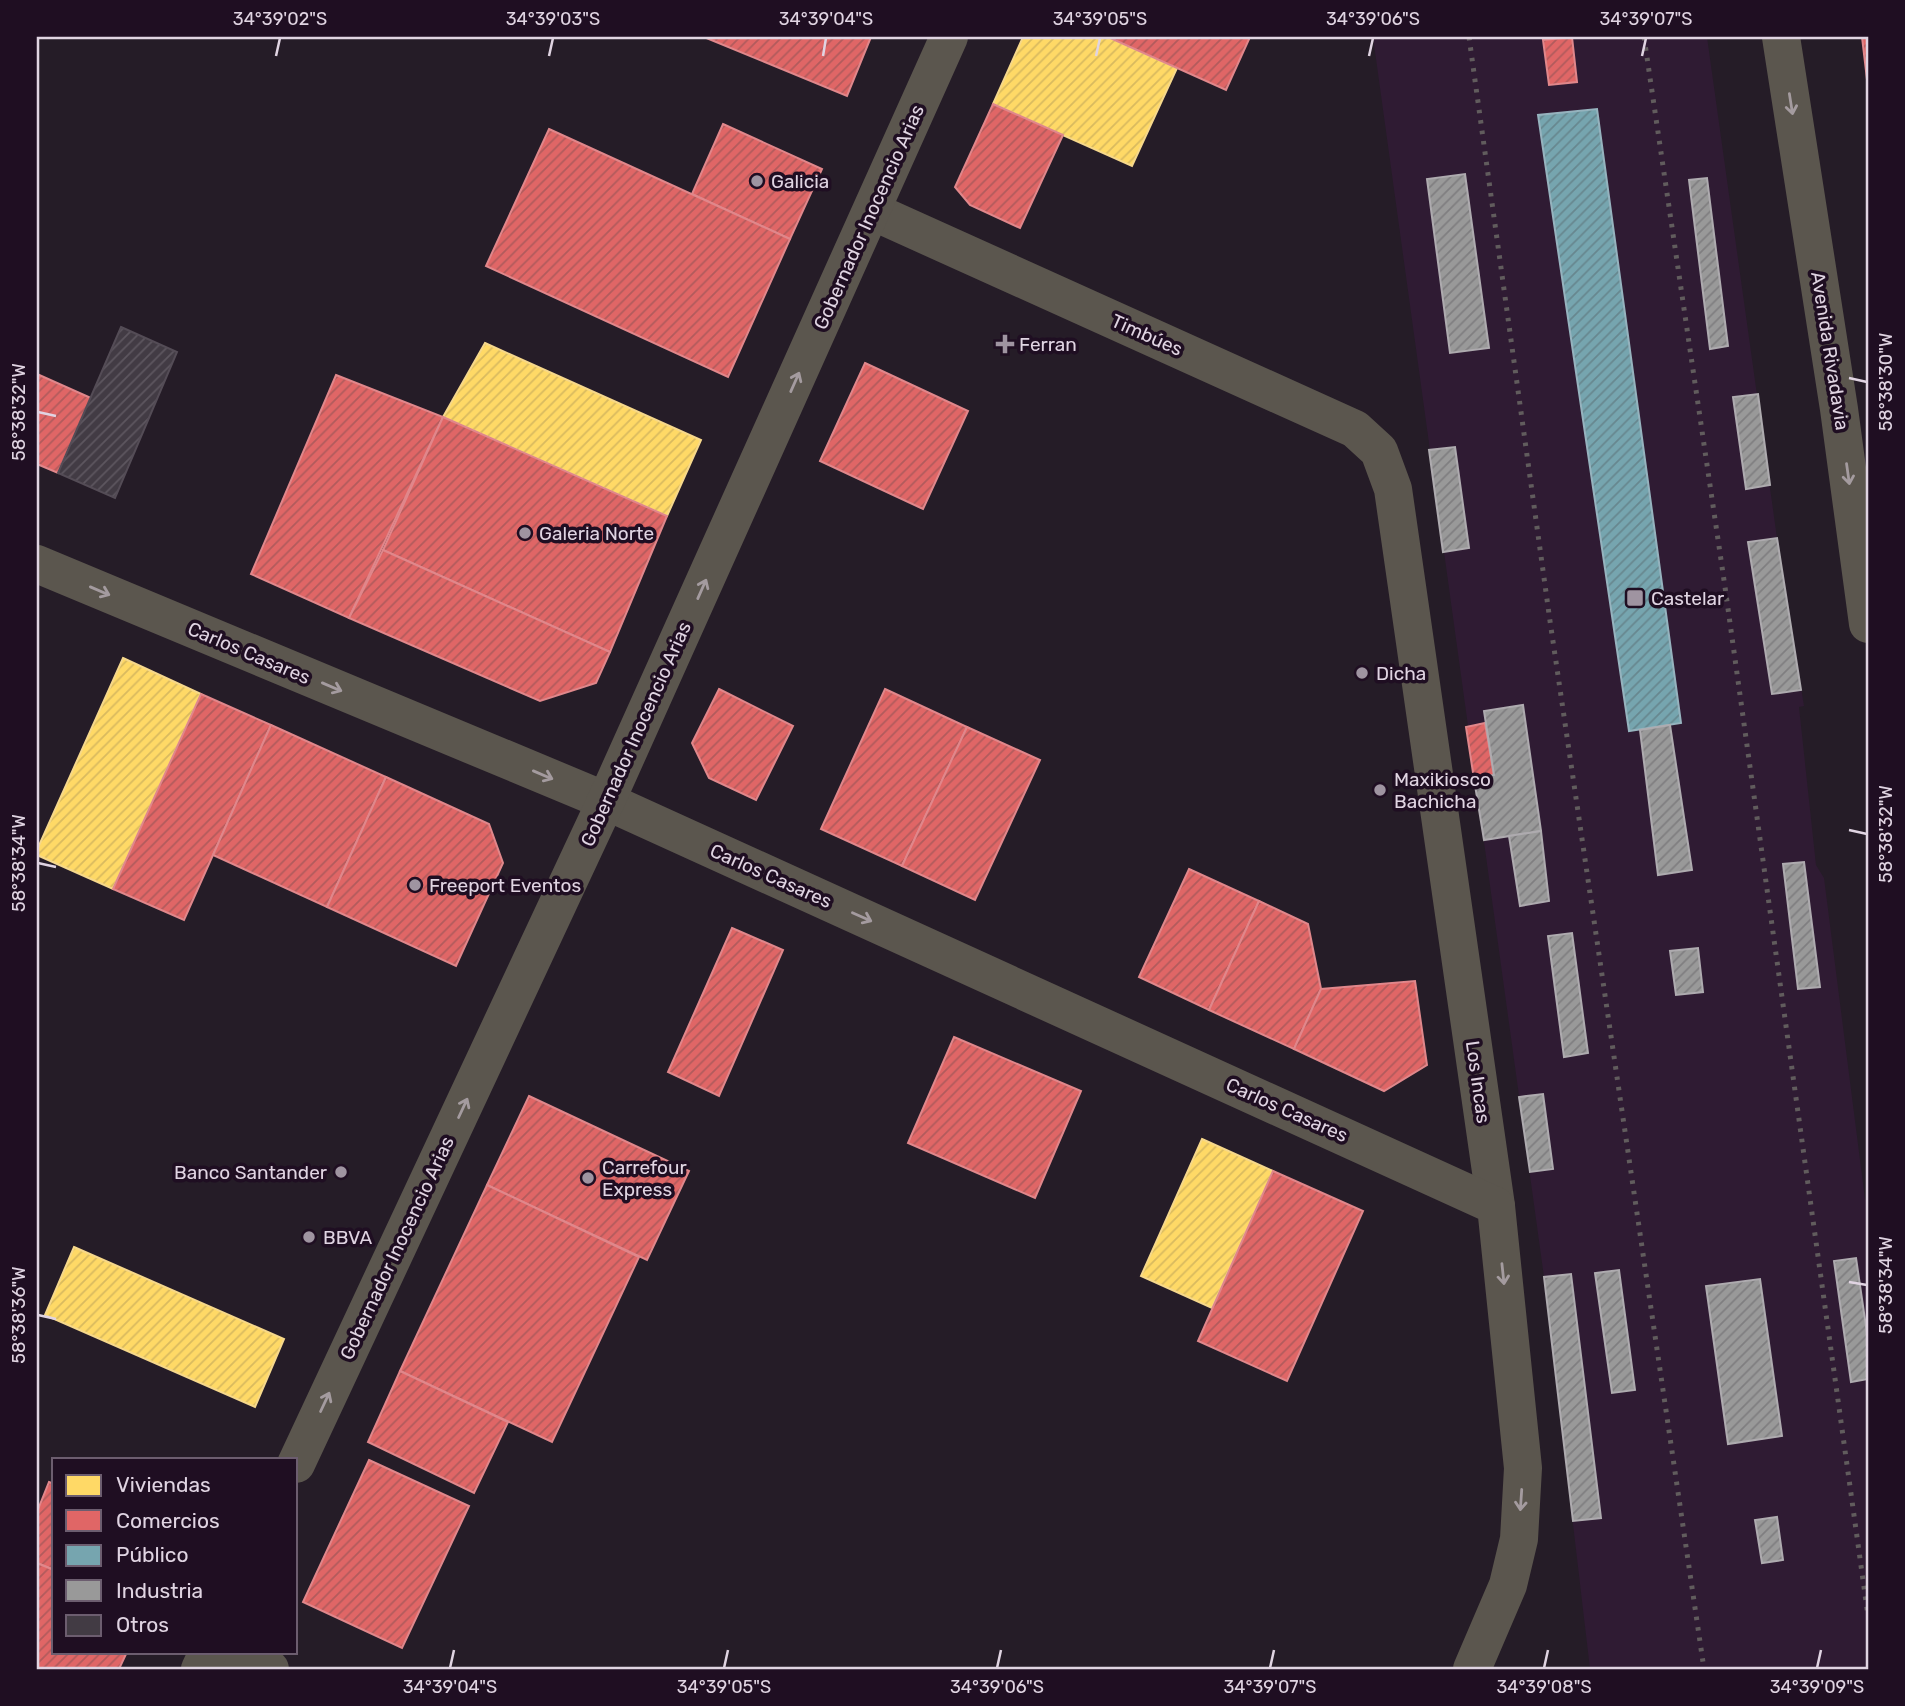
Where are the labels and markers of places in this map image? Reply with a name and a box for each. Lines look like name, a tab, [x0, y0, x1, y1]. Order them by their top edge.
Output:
place label: Galicia	[771, 170, 829, 193]
marker: Galicia	[749, 173, 765, 189]
place label: Ferran	[1019, 333, 1077, 356]
marker: Ferran	[997, 336, 1013, 352]
place label: Galeria Norte	[539, 522, 654, 545]
marker: Galeria Norte	[517, 525, 533, 541]
place label: Castelar	[1651, 587, 1725, 610]
marker: Castelar	[1625, 588, 1645, 608]
place label: Dicha	[1376, 662, 1426, 685]
marker: Dicha	[1354, 665, 1370, 681]
place label: Maxikiosco Bachicha	[1394, 768, 1491, 813]
marker: Maxikiosco Bachicha	[1372, 782, 1388, 798]
place label: Freeport Eventos	[429, 874, 581, 897]
marker: Freeport Eventos	[407, 877, 423, 893]
place label: Carrefour Express	[602, 1156, 687, 1201]
place label: Banco Santander	[174, 1161, 328, 1184]
marker: Banco Santander	[333, 1164, 349, 1180]
marker: Carrefour Express	[580, 1170, 596, 1186]
place label: BBVA	[323, 1226, 373, 1249]
marker: BBVA	[301, 1229, 317, 1245]

